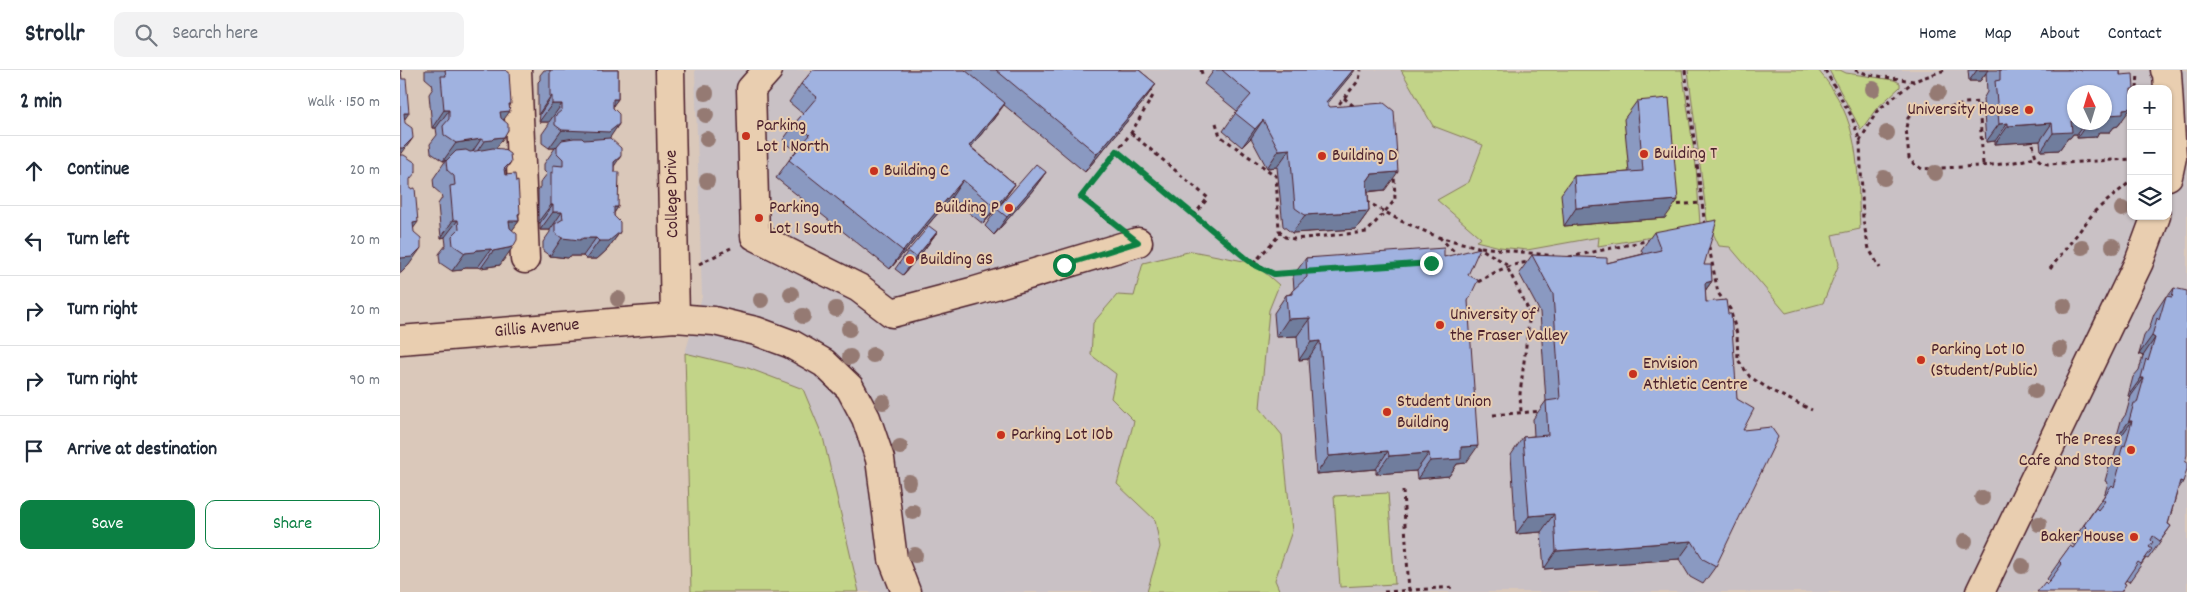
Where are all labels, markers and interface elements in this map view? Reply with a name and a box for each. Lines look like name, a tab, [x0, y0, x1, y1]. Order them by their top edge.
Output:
search box	[114, 12, 464, 57]
text: Strollr	[25, 18, 84, 52]
icon: search	[132, 21, 160, 49]
text: Search here	[172, 21, 258, 48]
text: Home	[1919, 22, 1956, 47]
text: Map	[1984, 22, 2012, 47]
text: About	[2040, 22, 2080, 47]
text: Contact	[2108, 22, 2162, 47]
north arrow	[2067, 85, 2112, 130]
map controls	[2127, 85, 2172, 220]
button: +	[2127, 85, 2172, 130]
text: 2 min	[20, 88, 62, 118]
text: Walk · 150 m	[308, 91, 380, 114]
place label: University House	[1907, 98, 2019, 123]
marker: University House	[2023, 104, 2035, 116]
place label: Parking Lot 1 North	[756, 114, 829, 160]
marker: Parking Lot 1 North	[740, 130, 752, 142]
button: −	[2127, 130, 2172, 175]
place label: Building T	[1654, 142, 1717, 167]
place label: Building D	[1332, 144, 1397, 169]
marker: Building T	[1638, 148, 1650, 160]
street label: College Drive	[660, 150, 686, 238]
marker: Building D	[1316, 150, 1328, 162]
icon: ahead	[20, 157, 48, 185]
text: Continue	[67, 157, 129, 184]
text: 20 m	[350, 159, 380, 182]
place label: Building C	[884, 159, 949, 184]
marker: Building C	[868, 165, 880, 177]
button: layers	[2127, 175, 2172, 220]
place label: Parking Lot 1 South	[769, 196, 842, 242]
place label: Building P	[935, 196, 999, 221]
marker: Building P	[1003, 202, 1015, 214]
marker: Parking Lot 1 South	[753, 212, 765, 224]
icon: left	[20, 227, 48, 255]
text: Turn left	[67, 227, 130, 254]
text: 20 m	[350, 229, 380, 252]
place label: Building GS	[920, 248, 993, 273]
route end	[1420, 252, 1443, 275]
marker: Building GS	[904, 254, 916, 266]
route start	[1053, 254, 1076, 277]
icon: right	[20, 297, 48, 325]
text: Turn right	[67, 297, 138, 324]
text: 20 m	[350, 299, 380, 322]
place label: University of the Fraser Valley	[1450, 303, 1568, 349]
street label: Gillis Avenue	[493, 313, 581, 345]
marker: University of the Fraser Valley	[1434, 319, 1446, 331]
place label: Parking Lot 10 (Student/Public)	[1931, 338, 2037, 384]
place label: Envision Athletic Centre	[1643, 352, 1748, 398]
marker: Parking Lot 10 (Student/Public)	[1915, 354, 1927, 366]
icon: right	[20, 367, 48, 395]
text: Turn right	[67, 367, 138, 394]
marker: Envision Athletic Centre	[1627, 368, 1639, 380]
text: 90 m	[349, 369, 380, 392]
place label: Student Union Building	[1397, 390, 1491, 436]
marker: Student Union Building	[1381, 406, 1393, 418]
place label: Parking Lot 10b	[1011, 423, 1113, 448]
place label: The Press Cafe and Store	[2019, 428, 2121, 474]
marker: Parking Lot 10b	[995, 429, 1007, 441]
icon: arrive	[20, 437, 48, 465]
text: Arrive at destination	[67, 437, 217, 464]
marker: The Press Cafe and Store	[2125, 444, 2137, 456]
button: Save	[20, 500, 195, 549]
button: Share	[205, 500, 380, 549]
place label: Baker House	[2040, 525, 2124, 550]
marker: Baker House	[2128, 531, 2140, 543]

